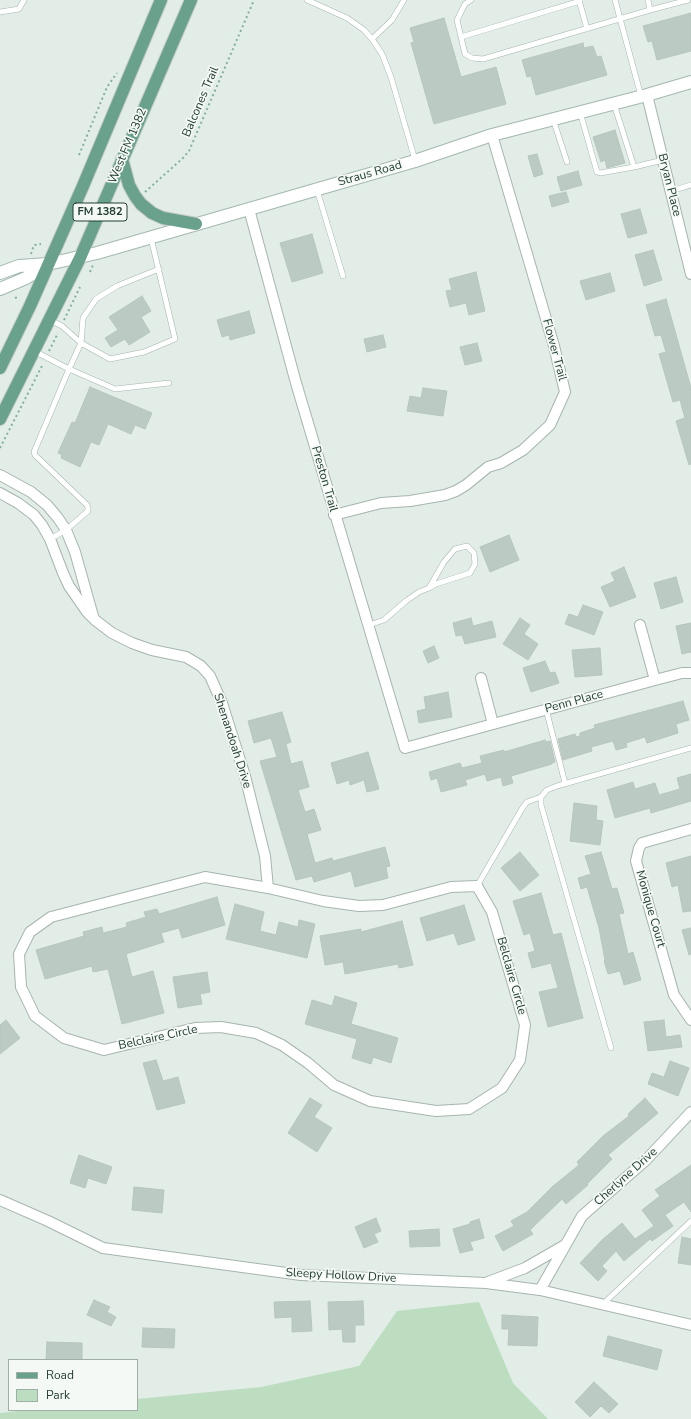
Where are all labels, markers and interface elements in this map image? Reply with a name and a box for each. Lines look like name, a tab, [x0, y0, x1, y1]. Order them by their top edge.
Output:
street label: Balcones Trail	[180, 64, 222, 140]
street label: West FM 1382	[106, 106, 150, 186]
street label: Bryan Place	[654, 152, 684, 218]
street label: Straus Road	[336, 158, 404, 190]
road number: FM 1382	[73, 203, 127, 221]
street label: Flower Trail	[539, 317, 569, 383]
street label: Preston Trail	[308, 444, 340, 514]
street label: Penn Place	[543, 687, 605, 717]
street label: Shenandoah Drive	[210, 692, 254, 790]
street label: Monique Court	[632, 869, 668, 949]
street label: Belclaire Circle	[493, 935, 529, 1017]
street label: Belclaire Circle	[117, 1023, 199, 1053]
street label: Cherlyne Drive	[591, 1145, 661, 1209]
street label: Sleepy Hollow Drive	[285, 1266, 397, 1286]
legend	[8, 1359, 138, 1411]
text: Road	[46, 1367, 74, 1383]
text: Park	[46, 1387, 70, 1403]

